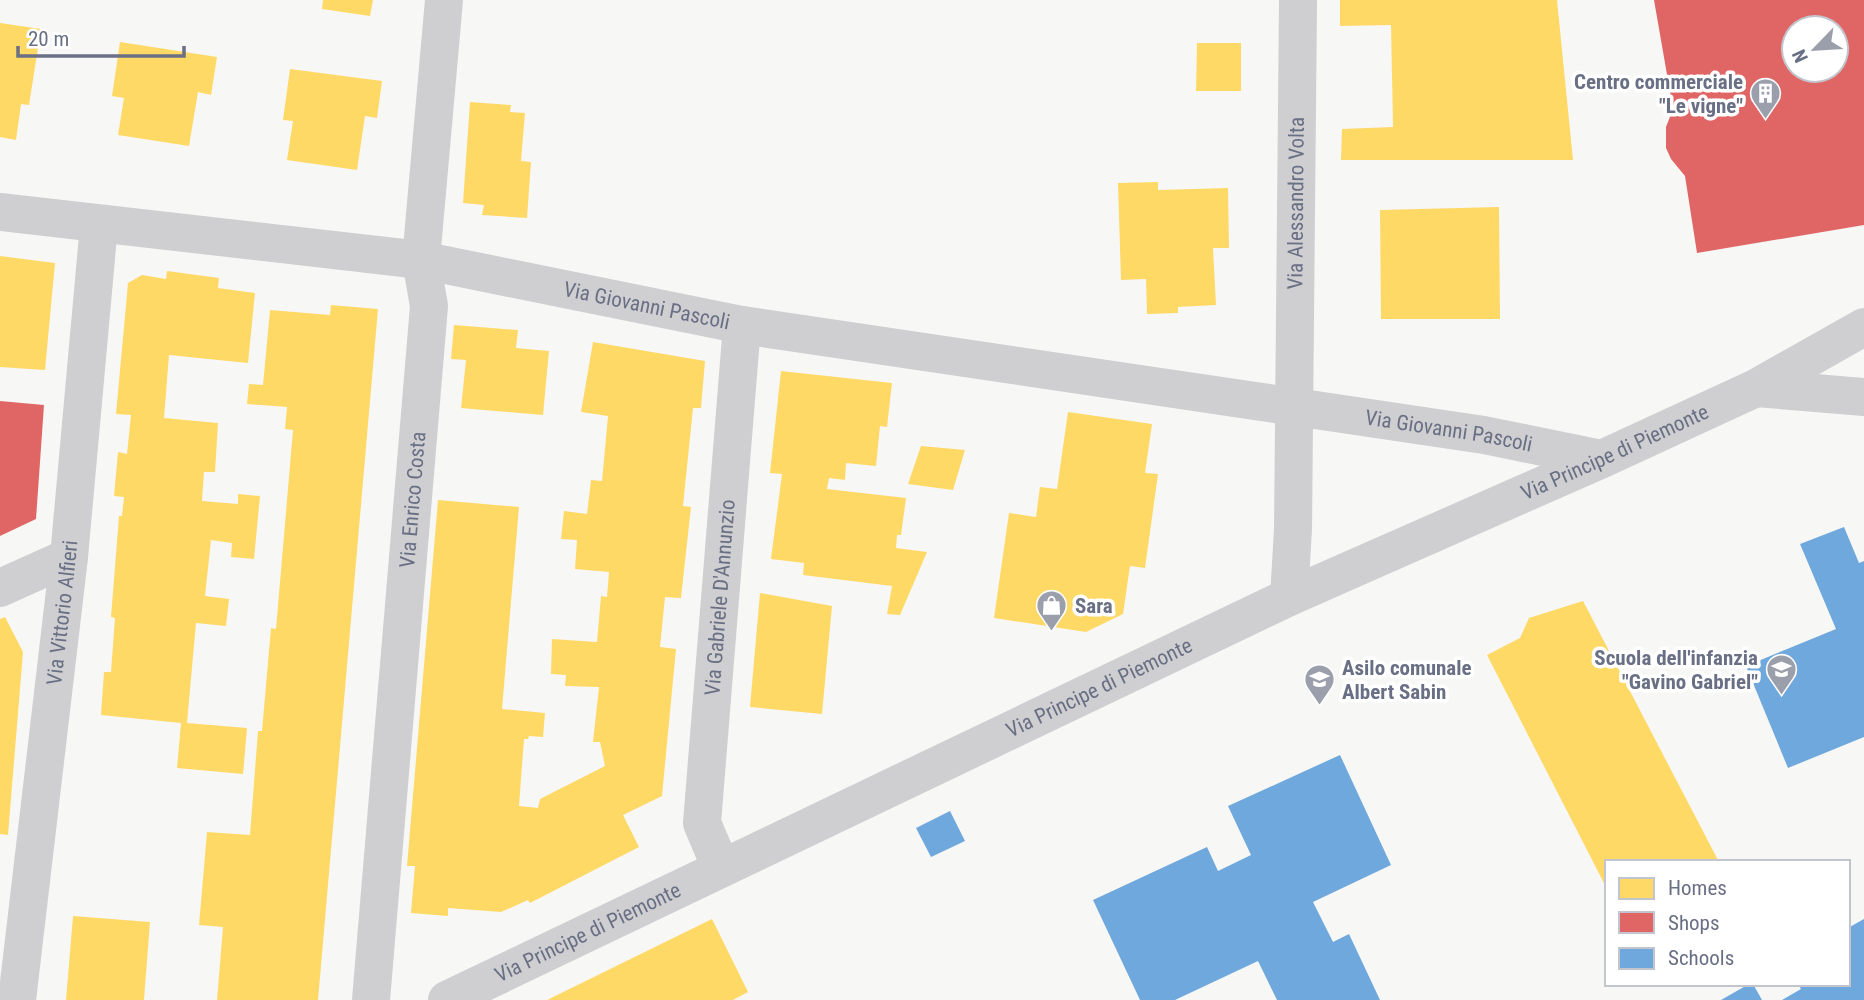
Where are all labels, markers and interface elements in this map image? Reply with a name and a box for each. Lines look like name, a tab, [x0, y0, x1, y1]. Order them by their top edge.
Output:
scale bar	[18, 14, 184, 58]
north arrow	[1780, 14, 1850, 84]
text: 20 m	[28, 27, 69, 51]
text: N	[1787, 46, 1813, 66]
place label: Centro commerciale "Le vigne"	[1574, 70, 1743, 118]
building icon: Centro commerciale "Le vigne"	[1749, 77, 1783, 121]
street label: Via Alessandro Volta	[1283, 117, 1309, 290]
street label: Via Giovanni Pascoli	[561, 277, 732, 334]
street label: Via Principe di Piemonte	[1517, 399, 1713, 505]
street label: Via Giovanni Pascoli	[1364, 406, 1535, 457]
street label: Via Enrico Costa	[395, 431, 430, 569]
street label: Via Gabriele D'Annunzio	[700, 499, 740, 697]
street label: Via Vittorio Alfieri	[42, 539, 82, 686]
shop icon: Sara	[1035, 589, 1069, 633]
place label: Sara	[1075, 594, 1113, 618]
street label: Via Principe di Piemonte	[1002, 633, 1196, 743]
place label: Scuola dell'infanzia "Gavino Gabriel"	[1594, 646, 1758, 694]
school or university icon: Scuola dell'infanzia "Gavino Gabriel"	[1764, 653, 1798, 697]
place label: Asilo comunale Albert Sabin	[1342, 656, 1472, 704]
school or university icon: Asilo comunale Albert Sabin	[1302, 663, 1336, 707]
legend	[1605, 860, 1850, 986]
text: Homes	[1668, 876, 1727, 900]
street label: Via Principe di Piemonte	[491, 878, 685, 987]
text: Shops	[1668, 911, 1720, 935]
text: Schools	[1668, 946, 1734, 970]

